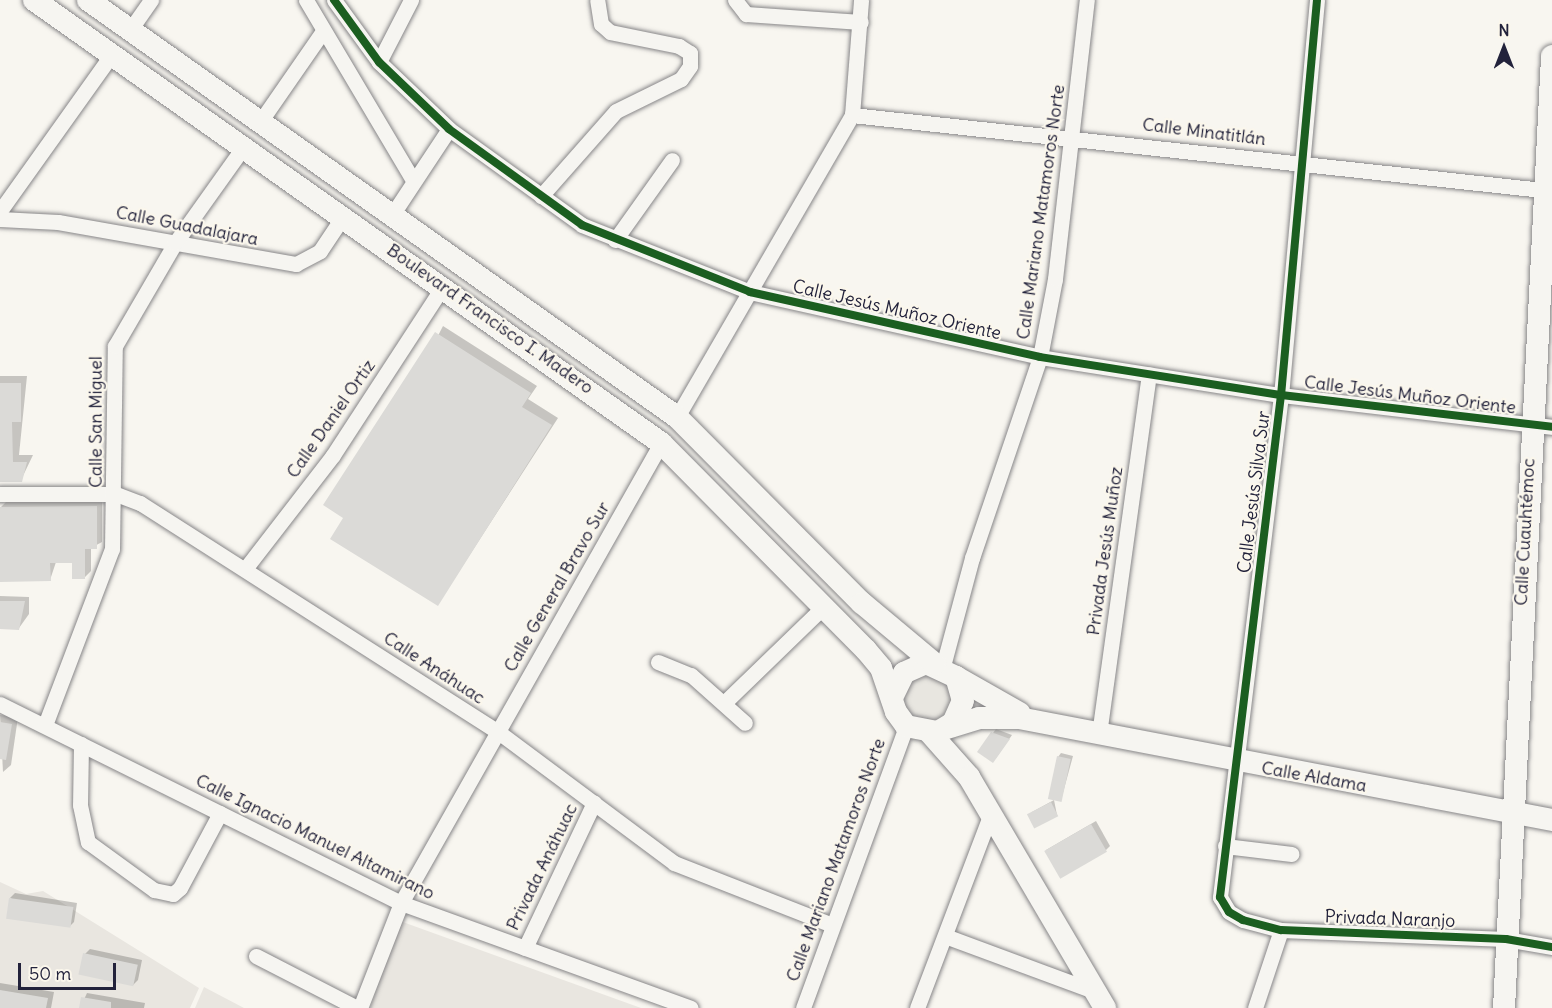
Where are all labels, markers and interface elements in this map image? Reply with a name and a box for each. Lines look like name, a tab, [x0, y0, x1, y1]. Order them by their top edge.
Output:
north arrow	[1474, 18, 1534, 78]
text: N	[1498, 20, 1510, 40]
street label: Calle Mariano Matamoros Norte	[1012, 83, 1070, 341]
street label: Calle Minatitlán	[1141, 114, 1267, 150]
street label: Calle Guadalajara	[114, 202, 260, 250]
street label: Boulevard Francisco I. Madero	[383, 239, 597, 399]
street label: Calle Jesús Muñoz Oriente	[791, 275, 1003, 345]
street label: Calle San Miguel	[85, 356, 107, 488]
street label: Calle Daniel Ortiz	[282, 356, 380, 482]
street label: Calle Jesús Muñoz Oriente	[1303, 371, 1517, 419]
street label: Calle Jesús Silva Sur	[1233, 410, 1275, 574]
street label: Calle Cuauhtémoc	[1510, 458, 1540, 606]
street label: Privada Jesús Muñoz	[1082, 465, 1128, 637]
street label: Calle General Bravo Sur	[499, 498, 615, 676]
street label: Calle Anáhuac	[379, 627, 489, 709]
street label: Calle Mariano Matamoros Norte	[782, 735, 890, 985]
street label: Calle Aldama	[1260, 757, 1368, 797]
street label: Calle Ignacio Manuel Altamirano	[192, 770, 438, 904]
street label: Privada Anáhuac	[502, 800, 582, 934]
street label: Privada Naranjo	[1324, 906, 1456, 932]
scale bar	[21, 951, 118, 989]
text: 50 m	[29, 962, 71, 985]

